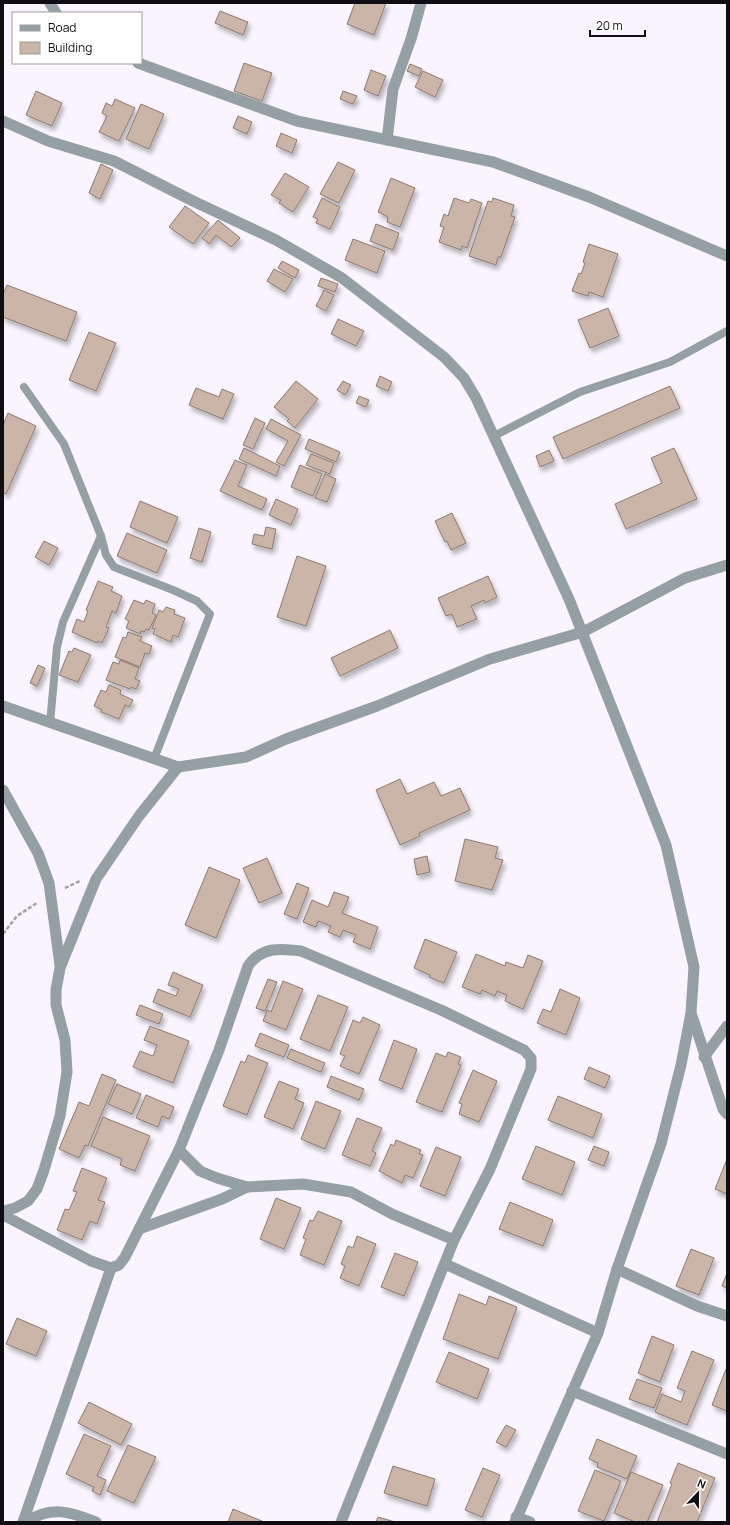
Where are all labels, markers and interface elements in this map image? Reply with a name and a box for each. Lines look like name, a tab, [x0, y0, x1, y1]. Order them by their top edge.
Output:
legend	[12, 12, 142, 64]
scale bar	[590, 12, 645, 38]
text: 20 m	[596, 17, 623, 34]
text: Road	[48, 19, 76, 36]
text: Building	[48, 39, 92, 56]
north arrow	[678, 1473, 718, 1513]
text: N	[695, 1475, 708, 1492]

